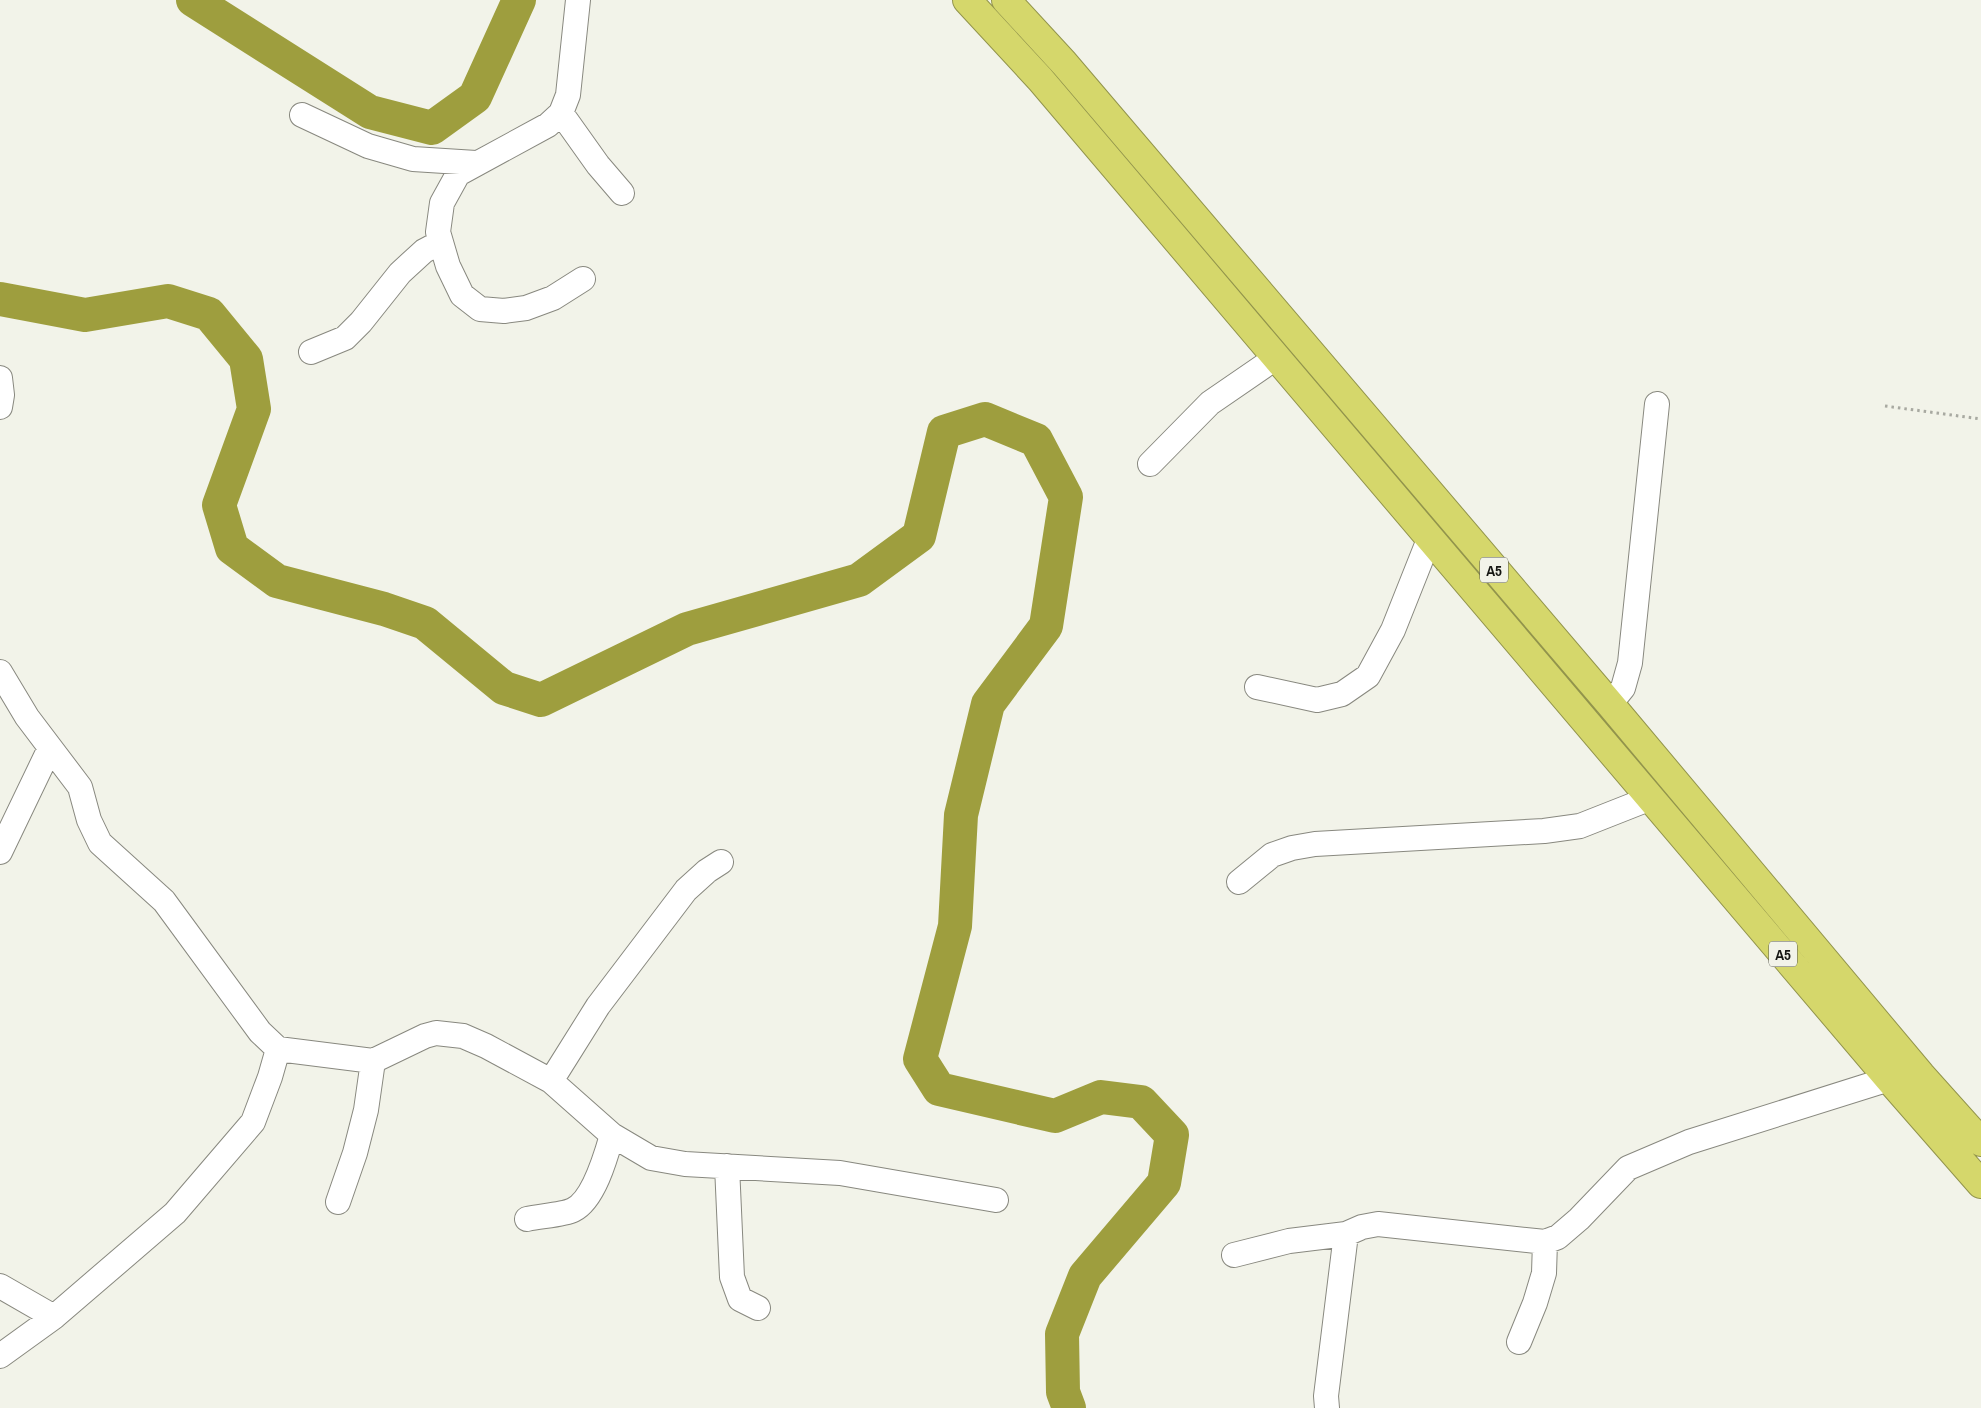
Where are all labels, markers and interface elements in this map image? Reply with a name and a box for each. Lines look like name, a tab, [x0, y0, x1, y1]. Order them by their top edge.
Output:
road number: A5	[1480, 558, 1508, 582]
road number: A5	[1769, 942, 1797, 966]

